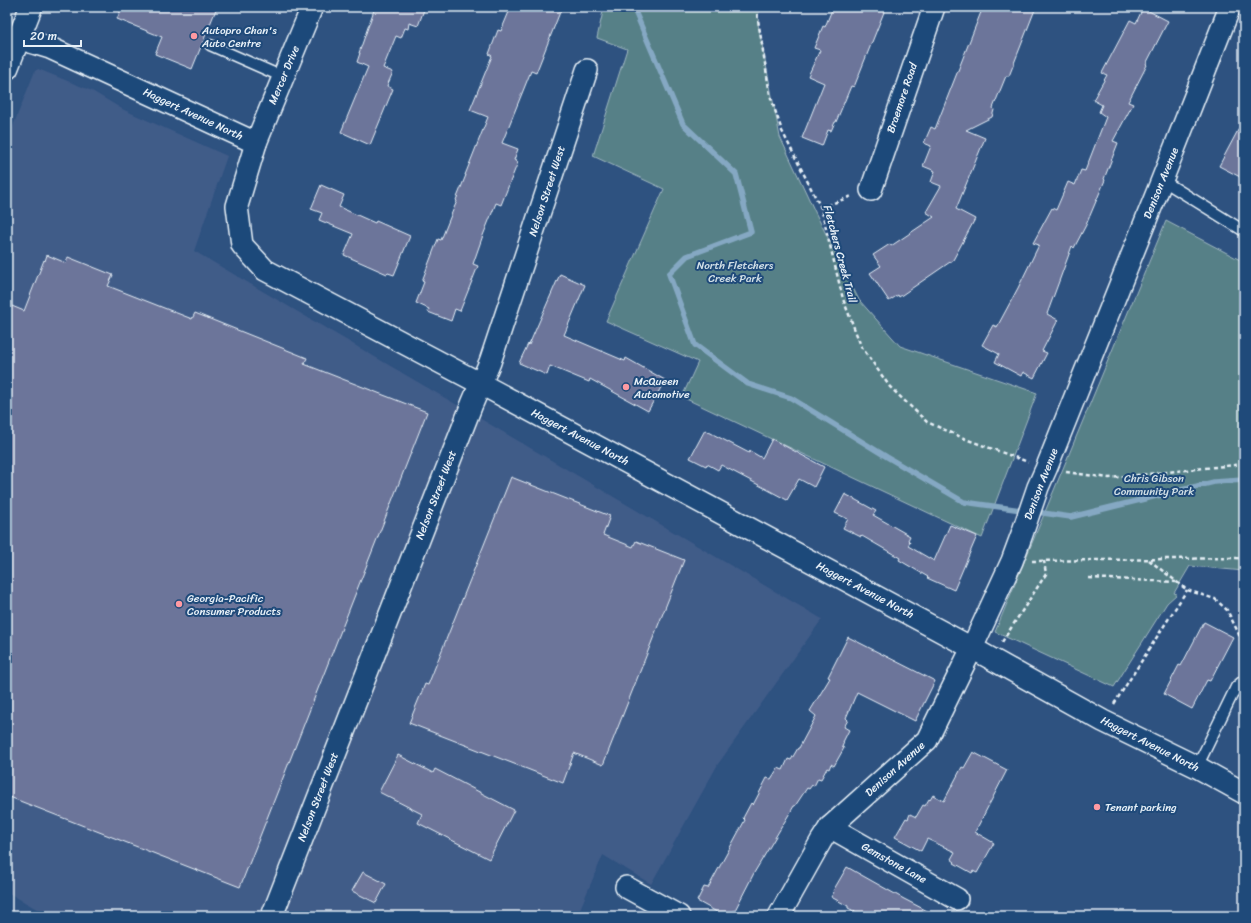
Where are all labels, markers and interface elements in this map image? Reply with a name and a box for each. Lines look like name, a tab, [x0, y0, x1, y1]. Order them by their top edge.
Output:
place label: Autopro Chan's Auto Centre	[201, 21, 277, 53]
scale bar	[24, 22, 81, 48]
text: 20 m	[30, 25, 57, 47]
marker: Autopro Chan's Auto Centre	[189, 31, 199, 41]
street label: Mercer Drive	[263, 42, 305, 107]
street label: Braemore Road	[881, 59, 923, 136]
street label: Haggert Avenue North	[140, 82, 246, 146]
street label: Nelson Street West	[523, 143, 571, 239]
street label: Denison Avenue	[1138, 144, 1184, 222]
street label: Fletchers Creek Trail	[818, 203, 862, 306]
park label: North Fletchers Creek Park	[697, 256, 774, 288]
place label: McQueen Automotive	[633, 372, 690, 404]
marker: McQueen Automotive	[621, 382, 631, 392]
street label: Haggert Avenue North	[528, 403, 633, 471]
street label: Denison Avenue	[1019, 445, 1064, 523]
street label: Nelson Street West	[410, 447, 462, 542]
park label: Chris Gibson Community Park	[1114, 469, 1194, 501]
street label: Haggert Avenue North	[813, 556, 918, 624]
place label: Georgia-Pacific Consumer Products	[187, 589, 281, 621]
marker: Georgia-Pacific Consumer Products	[174, 599, 184, 609]
street label: Haggert Avenue North	[1097, 711, 1203, 777]
street label: Denison Avenue	[861, 736, 930, 801]
street label: Nelson Street West	[292, 749, 344, 844]
place label: Tenant parking	[1105, 798, 1177, 817]
marker: Tenant parking	[1092, 802, 1102, 812]
street label: Gemstone Lane	[858, 837, 931, 889]

